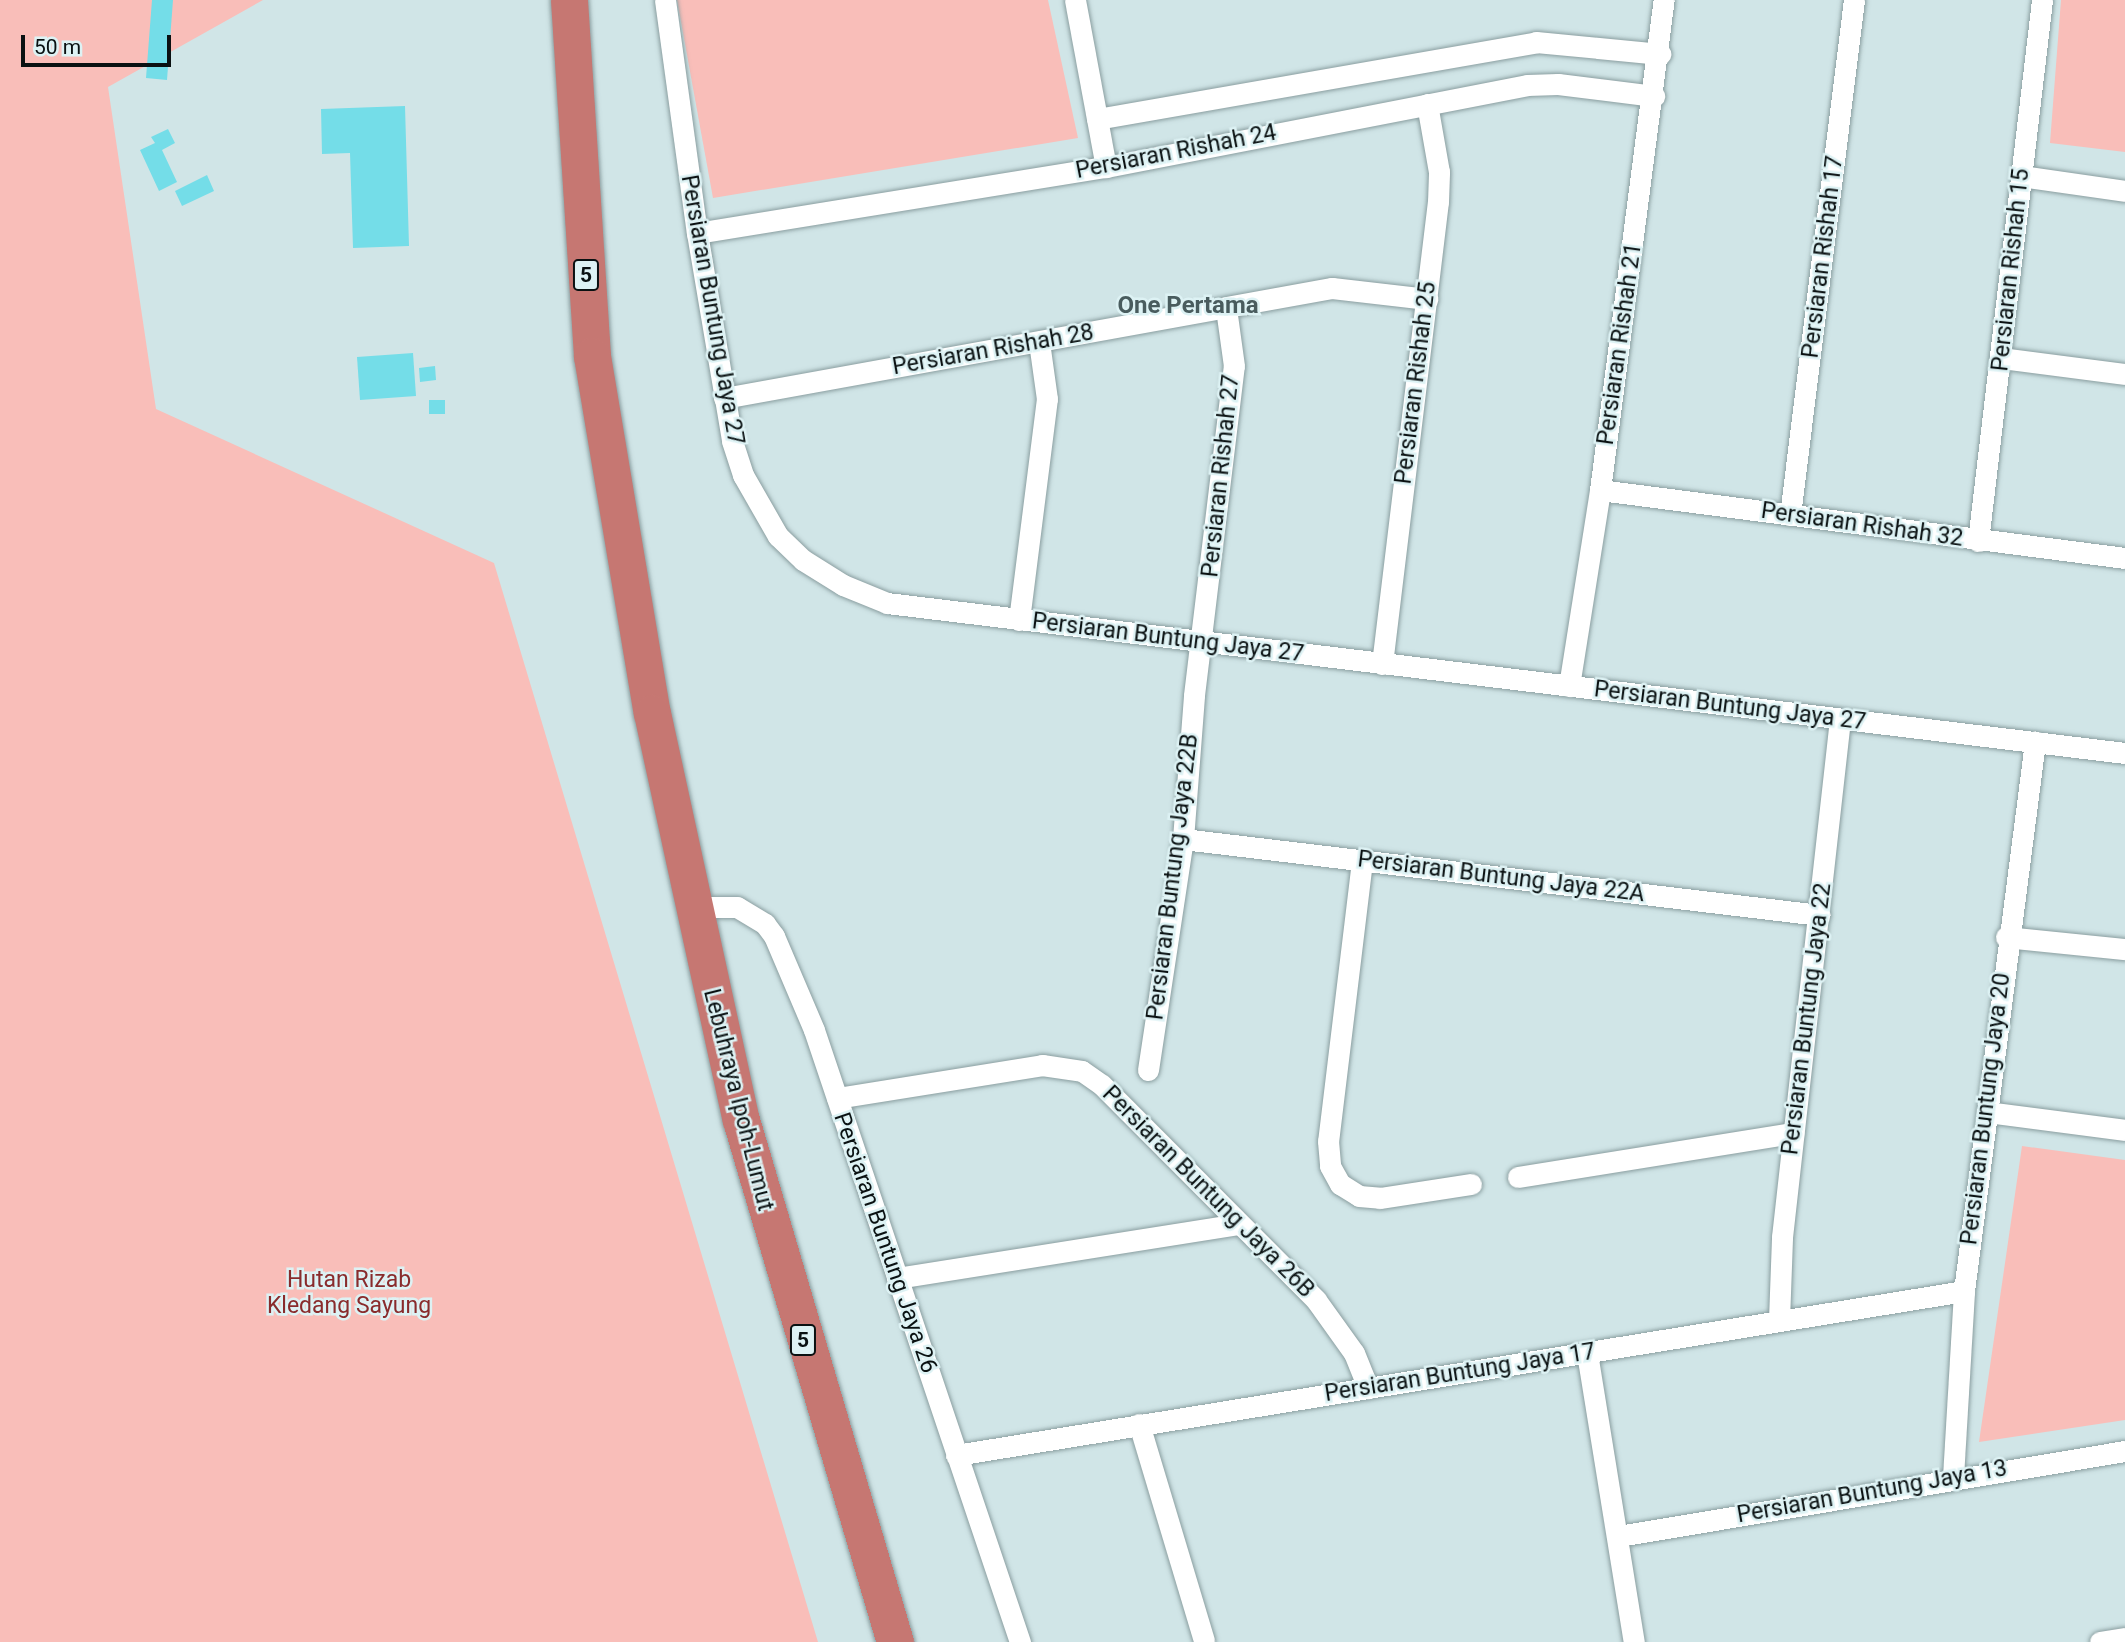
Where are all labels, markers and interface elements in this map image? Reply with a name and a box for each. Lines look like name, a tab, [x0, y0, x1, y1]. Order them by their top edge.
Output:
scale bar	[24, 21, 175, 65]
text: 50 m	[34, 35, 81, 59]
street label: Persiaran Rishah 24	[1073, 119, 1279, 185]
street label: Persiaran Rishah 17	[1797, 154, 1849, 360]
street label: Persiaran Rishah 15	[1987, 167, 2035, 373]
street label: Persiaran Buntung Jaya 27	[675, 173, 749, 447]
street label: Persiaran Rishah 21	[1592, 241, 1648, 447]
road number: 5	[572, 258, 600, 292]
street label: Persiaran Rishah 25	[1390, 280, 1442, 486]
district label: One Pertama	[1117, 292, 1259, 320]
street label: Persiaran Rishah 28	[890, 319, 1096, 381]
street label: Persiaran Rishah 27	[1197, 373, 1245, 579]
street label: Persiaran Rishah 32	[1759, 497, 1965, 553]
street label: Persiaran Buntung Jaya 27	[1031, 608, 1305, 668]
street label: Persiaran Buntung Jaya 27	[1593, 676, 1867, 736]
street label: Persiaran Buntung Jaya 22B	[1142, 732, 1204, 1022]
street label: Persiaran Buntung Jaya 22A	[1356, 846, 1646, 908]
street label: Persiaran Buntung Jaya 22	[1777, 882, 1837, 1156]
street label: Persiaran Buntung Jaya 20	[1956, 972, 2016, 1246]
street label: Lebuhraya Ipoh-Lumut	[697, 986, 779, 1214]
street label: Persiaran Buntung Jaya 26B	[1096, 1080, 1320, 1304]
street label: Persiaran Buntung Jaya 26	[827, 1109, 943, 1377]
park label: Hutan Rizab Kledang Sayung	[267, 1266, 431, 1320]
road number: 5	[789, 1322, 817, 1358]
street label: Persiaran Buntung Jaya 17	[1323, 1338, 1597, 1408]
street label: Persiaran Buntung Jaya 13	[1735, 1455, 2009, 1529]

